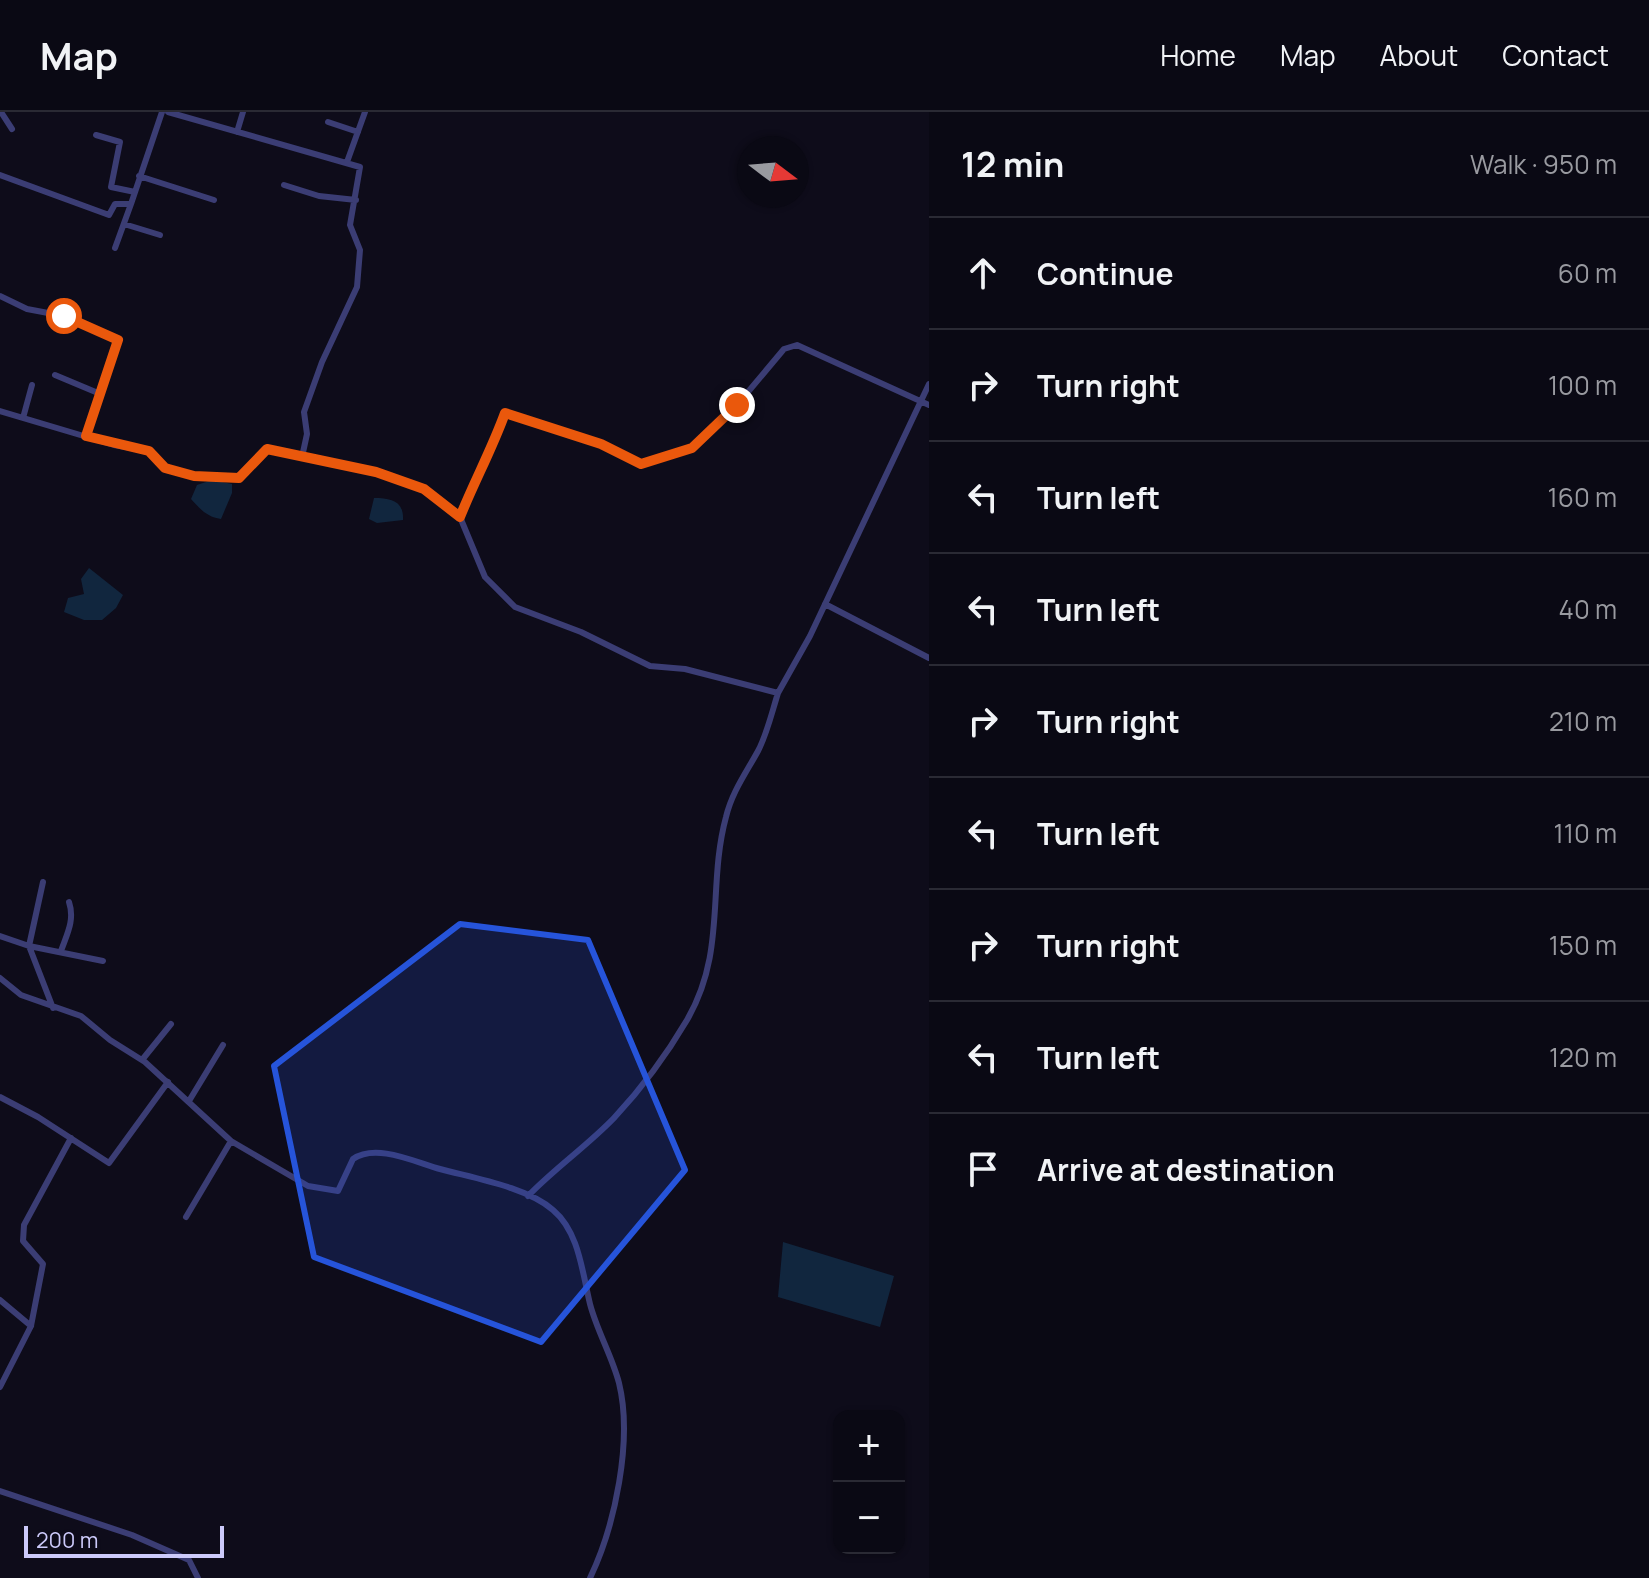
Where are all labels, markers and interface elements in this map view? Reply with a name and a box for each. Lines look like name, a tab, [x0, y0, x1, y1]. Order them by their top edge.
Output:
text: Map	[40, 29, 118, 81]
text: Home	[1160, 36, 1236, 74]
text: Map	[1280, 36, 1336, 74]
text: About	[1380, 36, 1458, 74]
text: Contact	[1502, 36, 1609, 74]
north arrow	[737, 136, 809, 208]
text: 12 min	[961, 141, 1064, 187]
text: Walk · 950 m	[1470, 146, 1617, 182]
icon: ahead	[961, 251, 1005, 295]
text: Continue	[1037, 253, 1173, 294]
text: 60 m	[1558, 255, 1617, 291]
route start	[46, 298, 82, 334]
icon: right	[961, 363, 1005, 407]
text: Turn right	[1037, 365, 1180, 406]
text: 100 m	[1548, 367, 1617, 403]
route end	[719, 387, 755, 423]
icon: left	[961, 475, 1005, 519]
text: Turn left	[1037, 477, 1160, 518]
text: 160 m	[1548, 479, 1617, 515]
icon: left	[961, 587, 1005, 631]
text: Turn left	[1037, 589, 1160, 630]
text: 40 m	[1559, 591, 1617, 627]
icon: right	[961, 699, 1005, 743]
text: Turn right	[1037, 701, 1180, 742]
text: 210 m	[1549, 703, 1617, 739]
icon: left	[961, 811, 1005, 855]
text: Turn left	[1037, 813, 1160, 854]
text: 110 m	[1554, 815, 1617, 851]
icon: right	[961, 923, 1005, 967]
text: Turn right	[1037, 925, 1180, 966]
text: 150 m	[1549, 927, 1617, 963]
icon: left	[961, 1035, 1005, 1079]
text: Turn left	[1037, 1037, 1160, 1078]
text: 120 m	[1549, 1039, 1617, 1075]
icon: arrive	[961, 1147, 1005, 1191]
text: Arrive at destination	[1037, 1149, 1335, 1190]
map controls	[833, 1410, 905, 1554]
button: +	[833, 1410, 905, 1482]
button: −	[833, 1482, 905, 1554]
scale bar	[24, 1522, 224, 1558]
text: 200 m	[36, 1525, 98, 1555]

